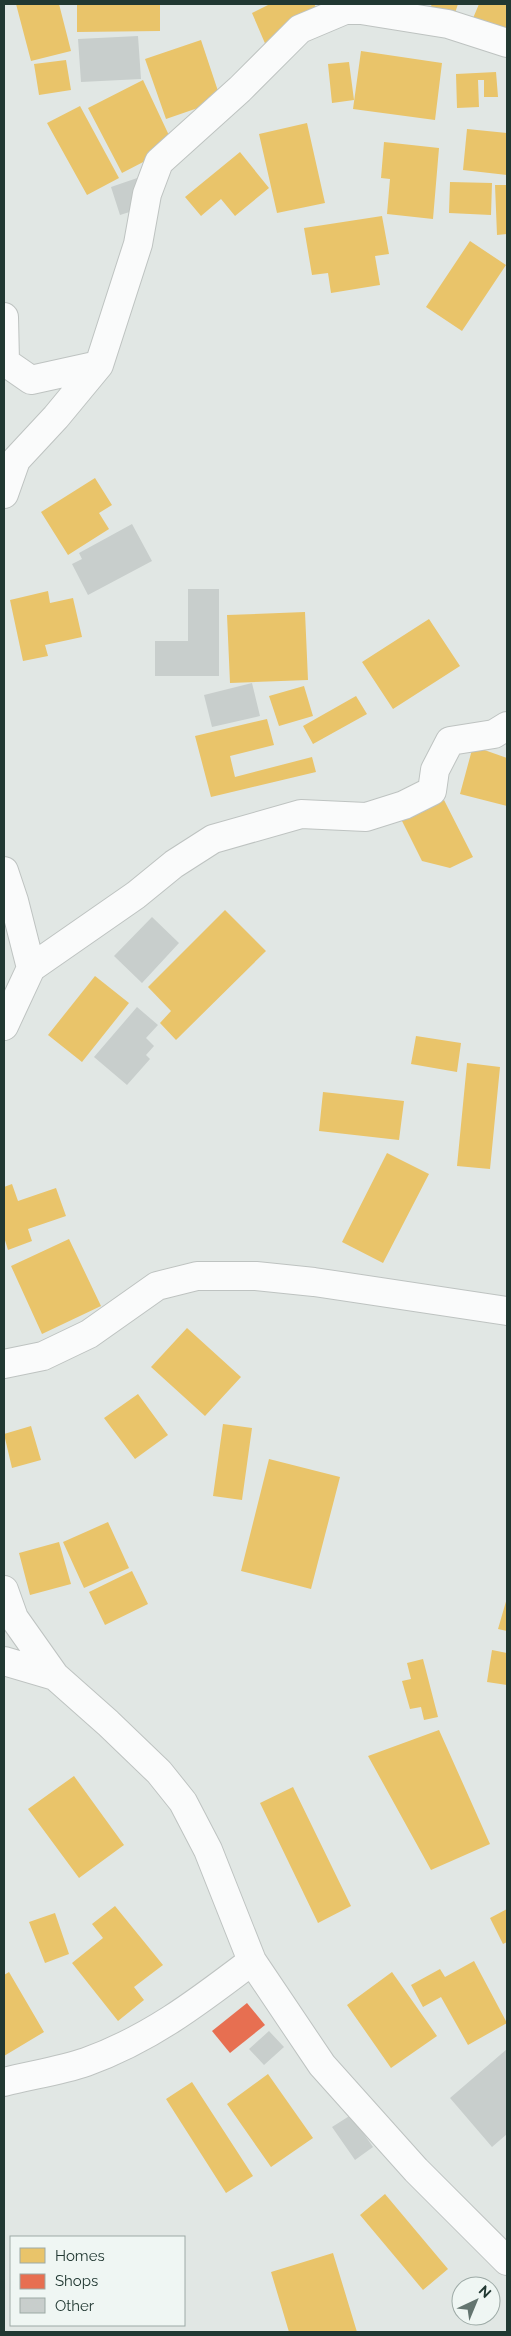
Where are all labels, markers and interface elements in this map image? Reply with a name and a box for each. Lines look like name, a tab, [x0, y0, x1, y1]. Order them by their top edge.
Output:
legend	[10, 2236, 185, 2326]
text: Homes	[55, 2247, 105, 2265]
text: Shops	[55, 2272, 98, 2290]
north arrow	[451, 2276, 501, 2326]
text: N	[476, 2282, 494, 2301]
text: Other	[55, 2297, 95, 2315]

